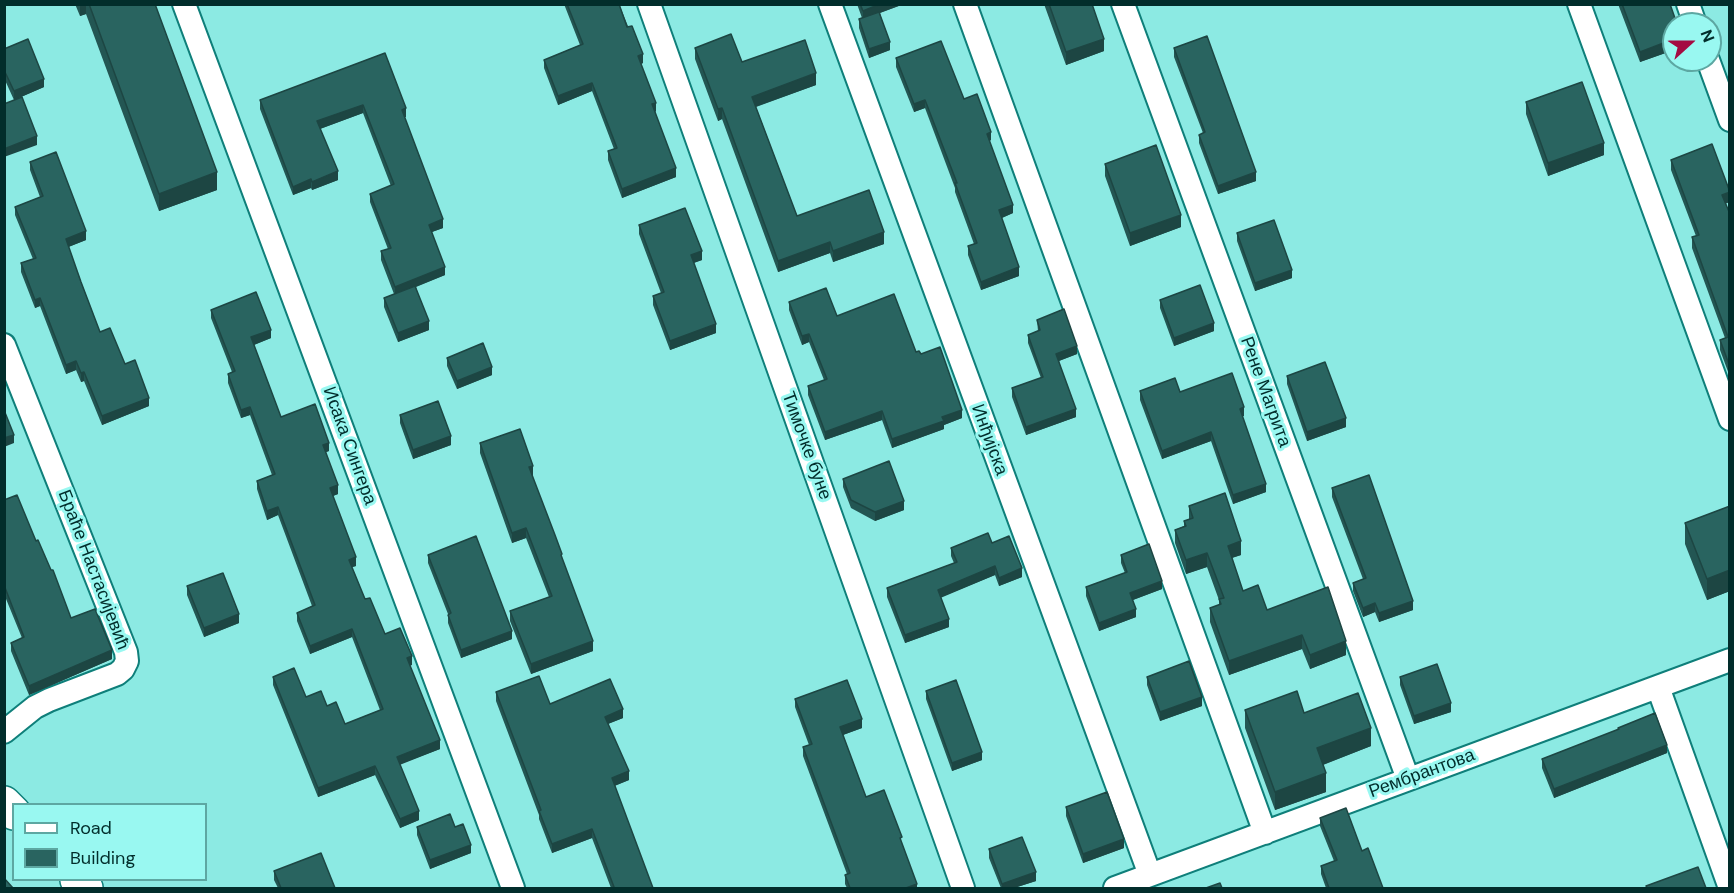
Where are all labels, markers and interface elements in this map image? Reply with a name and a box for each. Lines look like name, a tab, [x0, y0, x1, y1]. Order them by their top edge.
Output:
north arrow	[1662, 12, 1722, 72]
text: N	[1696, 27, 1719, 45]
street label: Рене Магрита	[1235, 334, 1295, 450]
street label: Исака Сингера	[318, 384, 380, 508]
street label: Тимочке буне	[776, 389, 836, 503]
street label: Инђијска	[966, 401, 1012, 479]
street label: Браће Настасијевић	[53, 487, 133, 653]
street label: Рембрантова	[1366, 745, 1478, 803]
legend	[12, 803, 207, 881]
text: Road	[70, 816, 112, 840]
text: Building	[70, 846, 135, 870]

